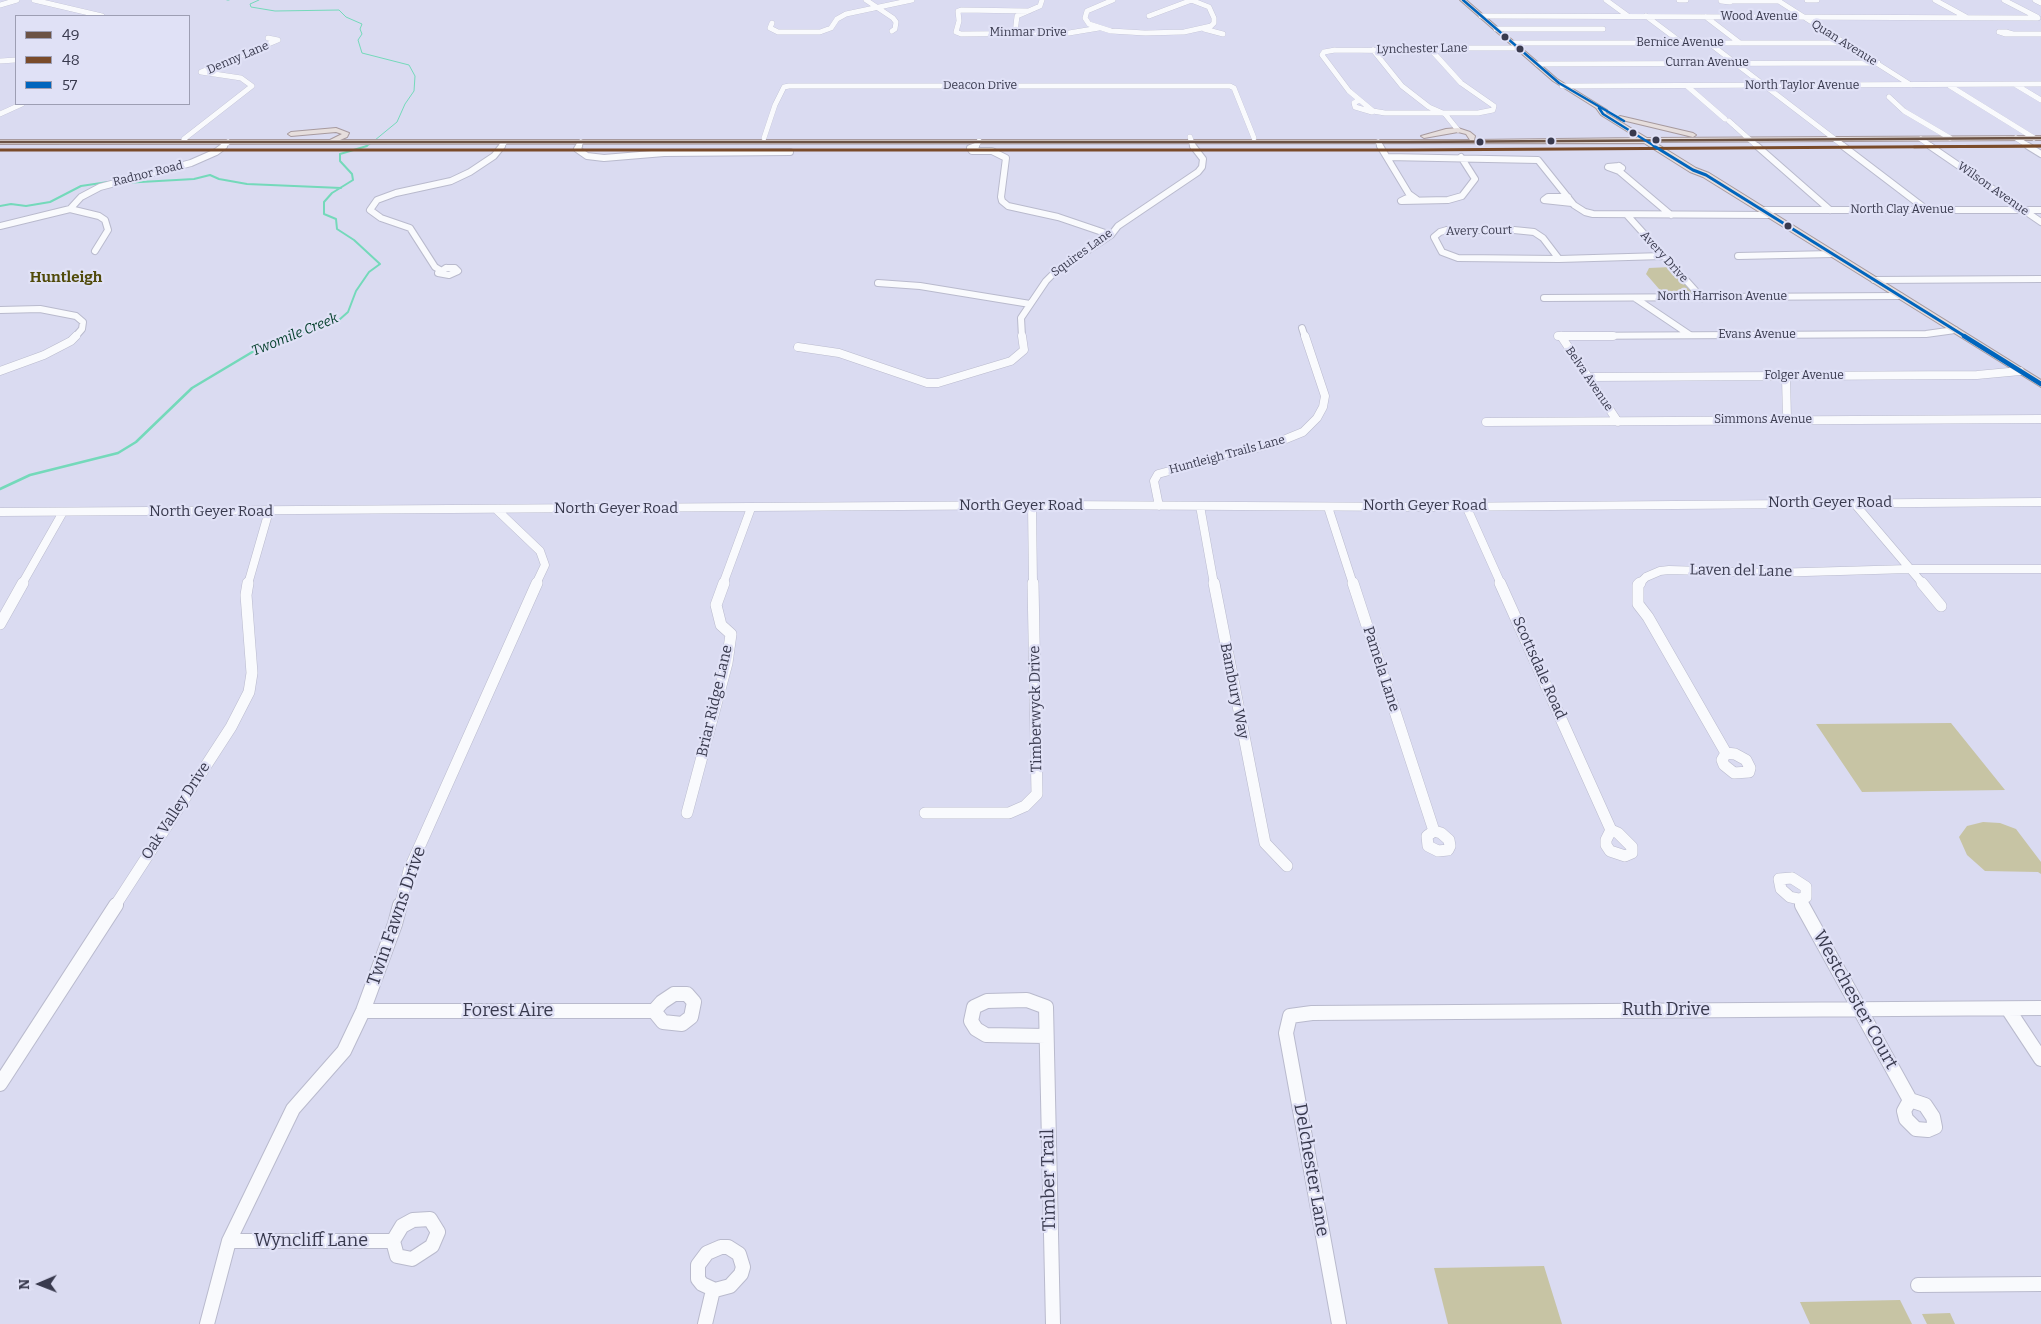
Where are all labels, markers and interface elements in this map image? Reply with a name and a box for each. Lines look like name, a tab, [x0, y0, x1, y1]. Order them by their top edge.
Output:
street label: Wood Avenue	[1721, 10, 1797, 24]
legend	[15, 15, 190, 105]
street label: Quan Avenue	[1808, 17, 1880, 69]
text: 49	[62, 26, 80, 44]
street label: Minmar Drive	[989, 26, 1067, 40]
unlabelled marker	[1500, 32, 1510, 42]
street label: Bernice Avenue	[1636, 36, 1724, 50]
street label: Denny Lane	[205, 39, 271, 77]
street label: Lynchester Lane	[1376, 41, 1468, 57]
unlabelled marker	[1515, 44, 1525, 54]
text: 48	[62, 51, 80, 69]
street label: Curran Avenue	[1665, 56, 1749, 70]
text: 57	[62, 76, 77, 94]
street label: Deacon Drive	[943, 79, 1017, 93]
street label: North Taylor Avenue	[1745, 79, 1859, 93]
unlabelled marker	[1628, 128, 1638, 138]
unlabelled marker	[1651, 135, 1661, 145]
unlabelled marker	[1546, 136, 1556, 146]
unlabelled marker	[1475, 137, 1485, 147]
street label: Radnor Road	[111, 158, 185, 190]
street label: Wilson Avenue	[1955, 159, 2031, 219]
street label: North Clay Avenue	[1850, 203, 1954, 217]
unlabelled marker	[1783, 221, 1793, 231]
street label: Avery Court	[1446, 223, 1512, 239]
street label: Squires Lane	[1049, 226, 1115, 280]
street label: Avery Drive	[1637, 228, 1691, 286]
district label: Huntleigh	[30, 269, 102, 287]
street label: North Harrison Avenue	[1657, 290, 1787, 304]
water label: Twomile Creek	[249, 310, 341, 360]
street label: Evans Avenue	[1718, 328, 1796, 342]
street label: Belva Avenue	[1562, 344, 1616, 414]
street label: Folger Avenue	[1764, 369, 1844, 383]
street label: Simmons Avenue	[1714, 413, 1812, 427]
street label: Huntleigh Trails Lane	[1167, 433, 1287, 477]
street label: North Geyer Road	[1768, 494, 1892, 512]
street label: North Geyer Road	[959, 497, 1083, 515]
street label: North Geyer Road	[1363, 497, 1487, 515]
street label: North Geyer Road	[554, 500, 678, 518]
street label: North Geyer Road	[149, 503, 273, 521]
street label: Laven del Lane	[1690, 561, 1792, 581]
street label: Scottsdale Road	[1508, 614, 1570, 722]
street label: Pamela Lane	[1359, 624, 1403, 714]
street label: Bambury Way	[1216, 641, 1252, 741]
street label: Briar Ridge Lane	[693, 643, 737, 759]
street label: Timberwyck Drive	[1026, 646, 1046, 772]
street label: Oak Valley Drive	[138, 759, 214, 863]
street label: Twin Fawns Drive	[363, 843, 431, 989]
street label: Westchester Court	[1808, 927, 1902, 1073]
street label: Ruth Drive	[1622, 999, 1710, 1021]
street label: Forest Aire	[463, 1000, 553, 1022]
street label: Delchester Lane	[1289, 1102, 1333, 1238]
street label: Timber Trail	[1037, 1129, 1061, 1231]
street label: Wyncliff Lane	[254, 1230, 368, 1252]
north arrow	[15, 1259, 65, 1309]
text: N	[16, 1279, 33, 1290]

